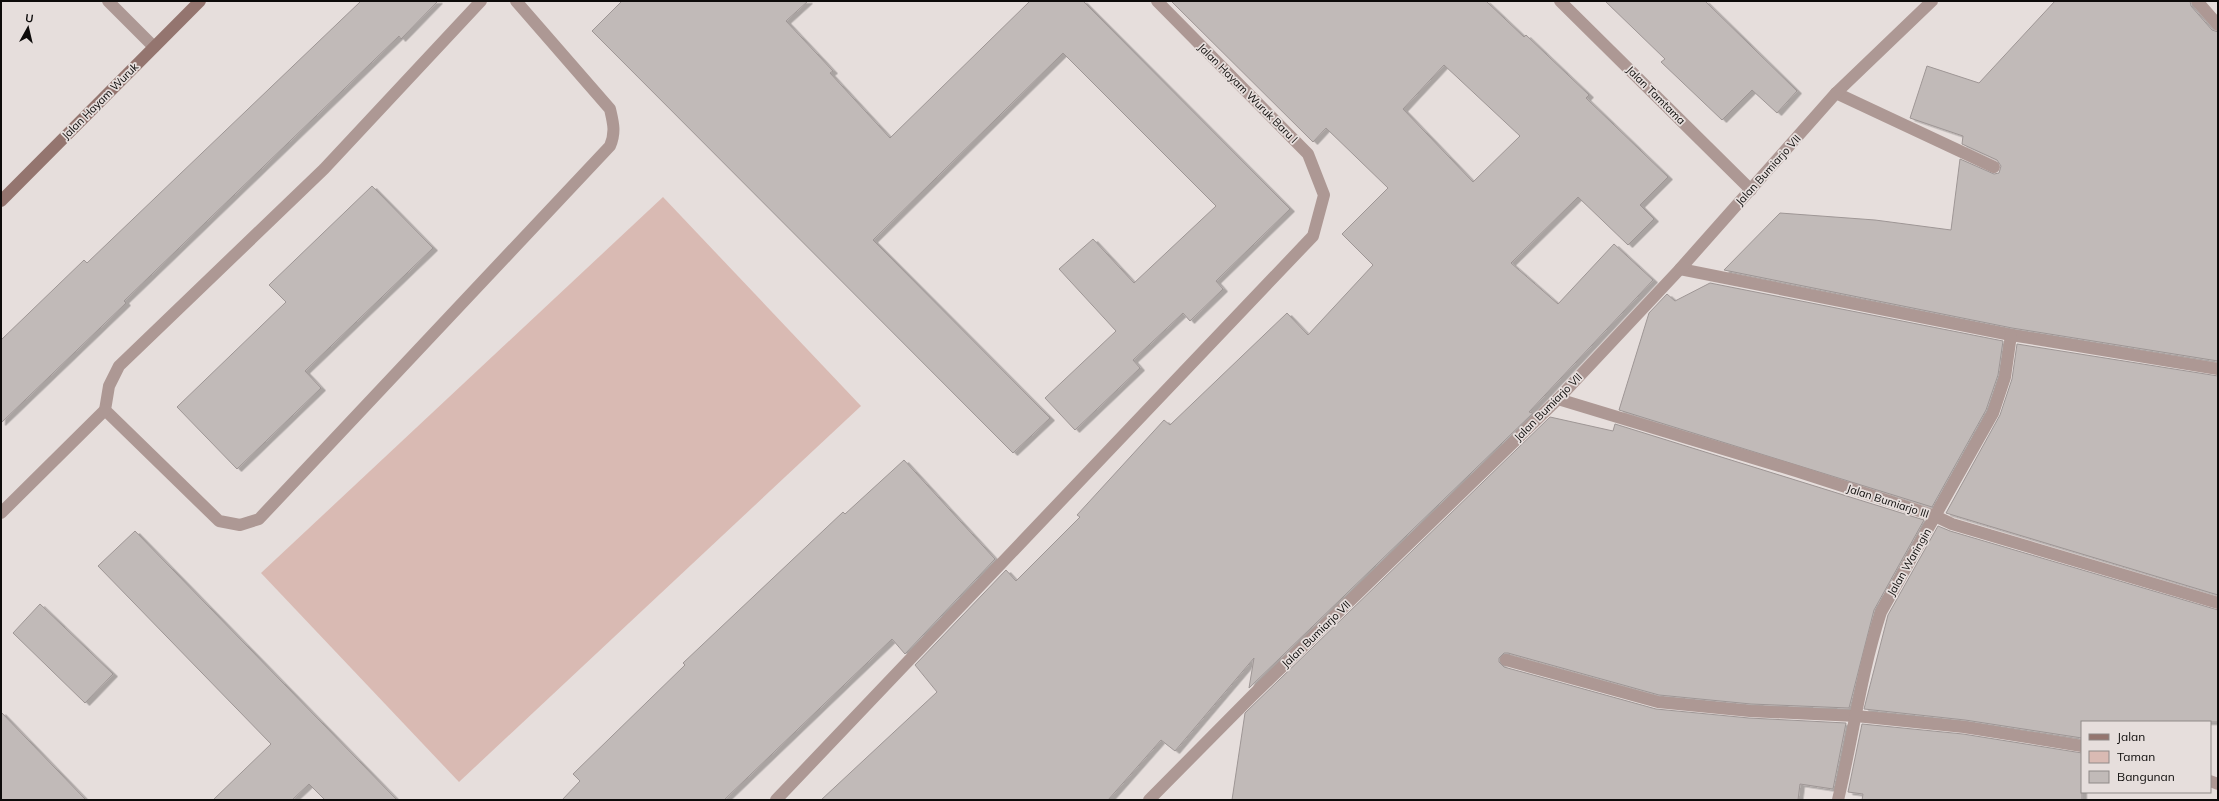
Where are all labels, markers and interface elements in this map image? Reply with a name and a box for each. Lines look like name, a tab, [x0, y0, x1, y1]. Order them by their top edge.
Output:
north arrow	[8, 8, 48, 48]
text: U	[24, 11, 34, 26]
street label: Jalan Hayam Wuruk Baru I	[1195, 40, 1301, 146]
street label: Jalan Hayam Wuruk	[59, 60, 141, 142]
street label: Jalan Tamtama	[1624, 63, 1688, 127]
street label: Jalan Bumiarjo VII	[1732, 132, 1804, 208]
street label: Jalan Bumiarjo VII	[1511, 370, 1585, 444]
street label: Jalan Bumiarjo III	[1845, 481, 1931, 521]
street label: Jalan Waringin	[1884, 526, 1934, 598]
street label: Jalan Bumiarjo VII	[1279, 597, 1353, 671]
legend	[2081, 721, 2211, 793]
text: Jalan	[2117, 729, 2145, 744]
text: Taman	[2117, 749, 2155, 764]
text: Bangunan	[2117, 769, 2175, 784]

